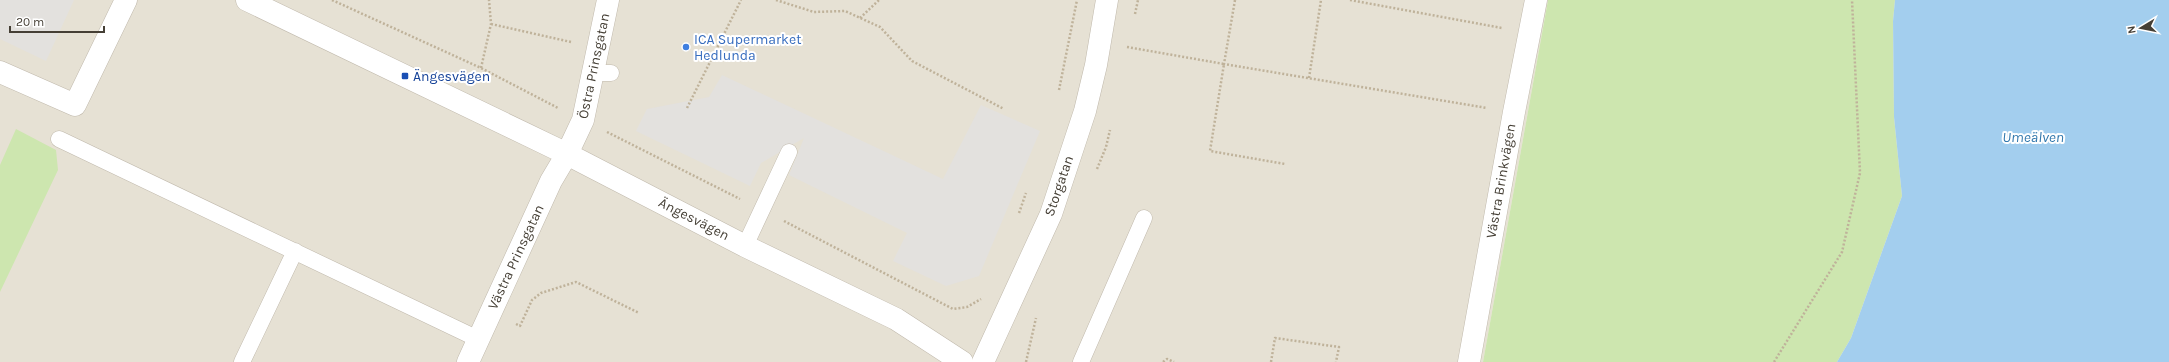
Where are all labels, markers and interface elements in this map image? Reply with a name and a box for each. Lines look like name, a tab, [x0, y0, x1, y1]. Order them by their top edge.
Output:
scale bar	[10, 8, 104, 34]
north arrow	[2121, 8, 2161, 48]
street label: Östra Prinsgatan	[575, 12, 613, 120]
text: 20 m	[16, 15, 44, 29]
text: N	[2125, 25, 2139, 35]
place label: ICA Supermarket Hedlunda	[694, 31, 801, 64]
marker: ICA Supermarket Hedlunda	[681, 42, 691, 52]
place label: Ängesvägen	[413, 68, 490, 85]
marker: Ängesvägen	[400, 71, 410, 81]
street label: Västra Brinkvägen	[1483, 122, 1519, 240]
water label: Umeälven	[2002, 128, 2064, 146]
street label: Storgatan	[1041, 153, 1077, 219]
street label: Ängesvägen	[656, 194, 732, 244]
street label: Västra Prinsgatan	[484, 202, 548, 312]

